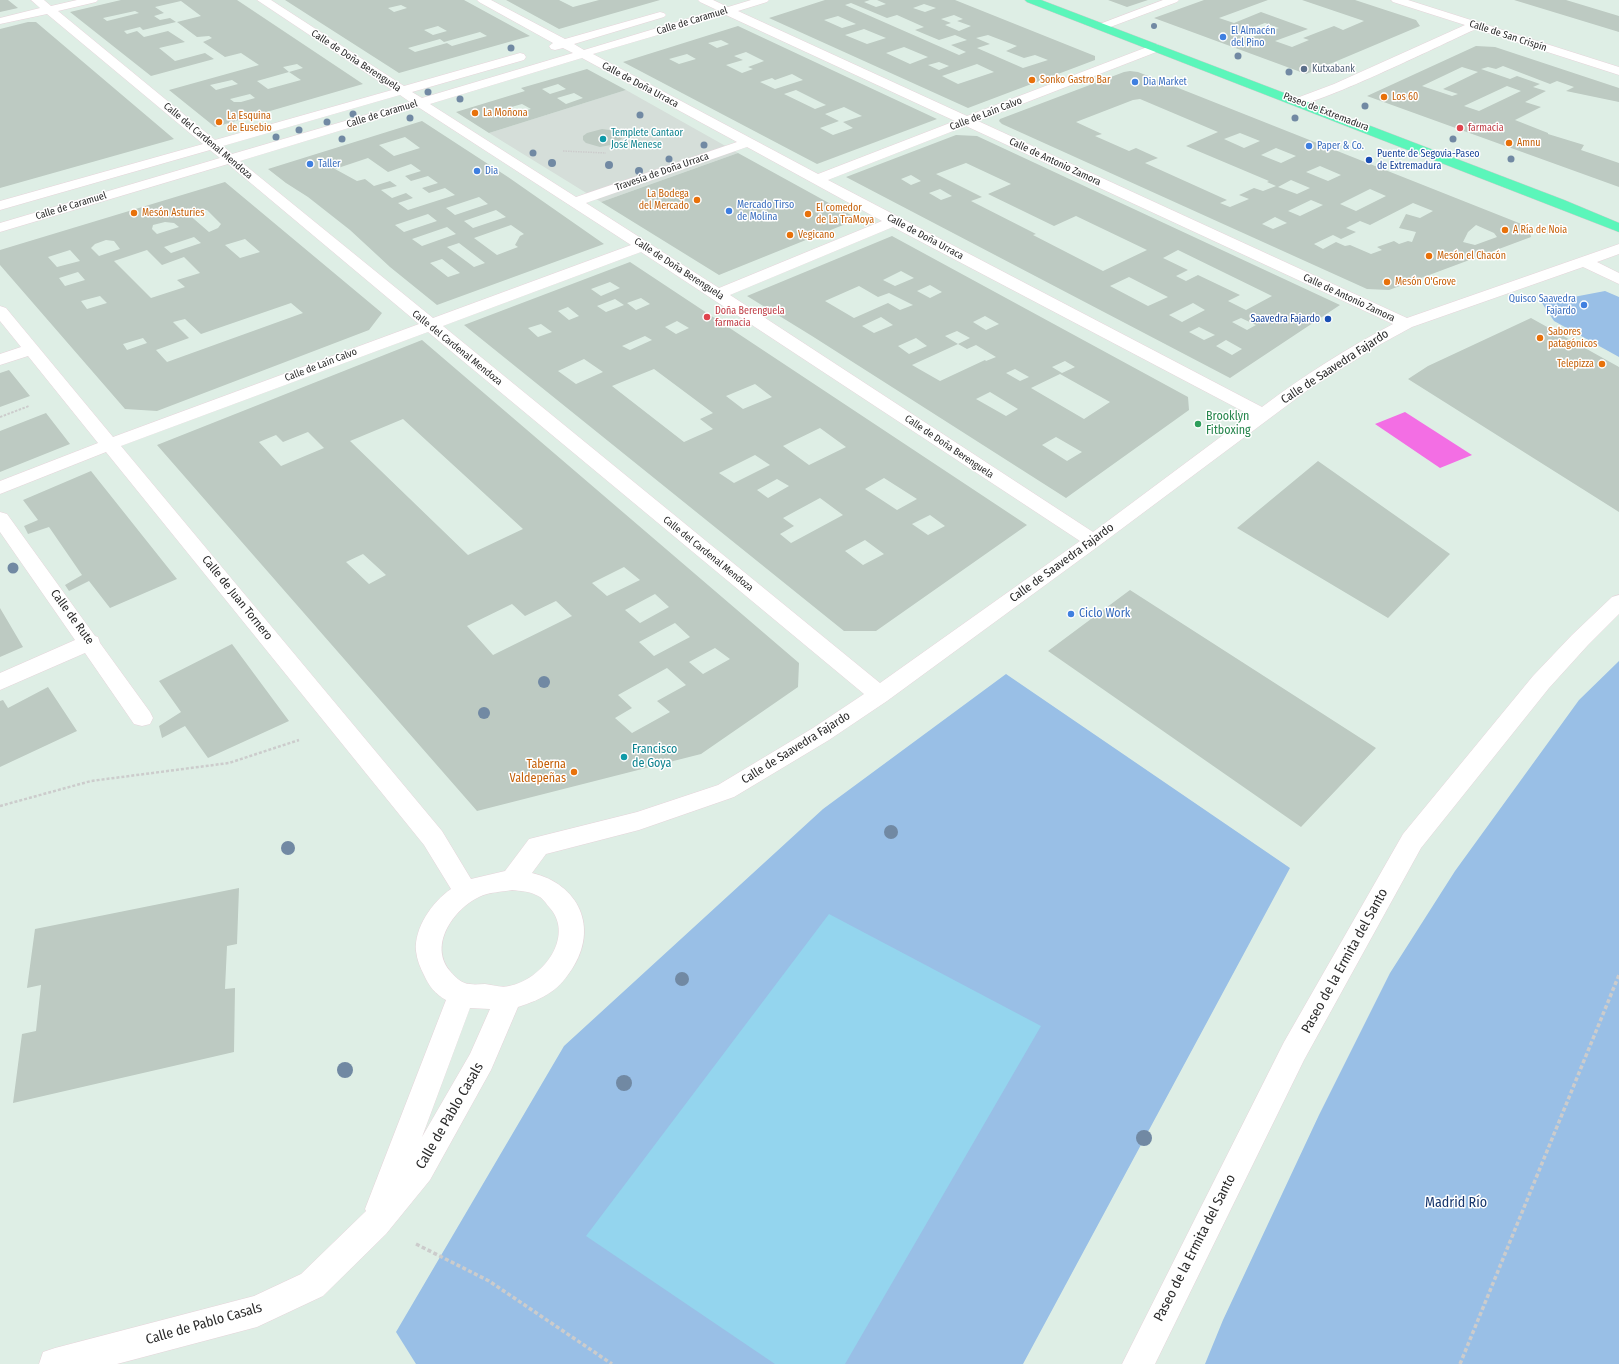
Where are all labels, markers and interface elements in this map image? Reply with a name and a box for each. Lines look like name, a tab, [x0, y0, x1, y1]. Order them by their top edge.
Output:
street label: Calle de Caramuel	[655, 5, 729, 37]
street label: Calle de San Crispín	[1468, 18, 1548, 54]
place label: El Almacén del Pino	[1231, 25, 1275, 48]
street label: Calle de Doña Berenguela	[309, 27, 403, 95]
marker: El Almacén del Pino	[1218, 32, 1228, 42]
street label: Calle de Doña Urraca	[600, 60, 680, 110]
place label: Kutxabank	[1312, 63, 1355, 75]
marker: Kutxabank	[1299, 64, 1309, 74]
place label: Sonko Gastro Bar	[1040, 74, 1110, 86]
marker: Sonko Gastro Bar	[1027, 75, 1037, 85]
place label: Dia Market	[1143, 76, 1187, 88]
marker: Dia Market	[1130, 77, 1140, 87]
street label: Paseo de Extremadura	[1281, 90, 1371, 134]
place label: Los 60	[1392, 91, 1418, 103]
marker: Los 60	[1379, 92, 1389, 102]
street label: Calle de Laín Calvo	[948, 95, 1024, 133]
street label: Calle de Caramuel	[345, 98, 419, 130]
street label: Calle del Cardenal Mendoza	[161, 100, 255, 182]
place label: La Moñona	[483, 107, 528, 119]
marker: La Moñona	[470, 108, 480, 118]
place label: La Esquina de Eusebio	[227, 110, 272, 134]
marker: La Esquina de Eusebio	[214, 117, 224, 127]
place label: farmacia	[1468, 122, 1504, 134]
marker: farmacia	[1455, 123, 1465, 133]
place label: Templete Cantaor José Menese	[611, 127, 683, 150]
marker: Templete Cantaor José Menese	[598, 134, 608, 144]
street label: Calle de Antonio Zamora	[1007, 135, 1103, 189]
place label: Amnu	[1517, 137, 1540, 149]
marker: Amnu	[1504, 138, 1514, 148]
place label: Paper & Co.	[1317, 140, 1364, 152]
marker: Paper & Co.	[1304, 141, 1314, 151]
place label: Puente de Segovia-Paseo de Extremadura	[1377, 148, 1480, 172]
street label: Travesía de Doña Urraca	[614, 150, 710, 194]
marker: Puente de Segovia-Paseo de Extremadura	[1364, 155, 1374, 165]
place label: Taller	[318, 158, 341, 170]
marker: Taller	[305, 159, 315, 169]
place label: Dia	[485, 165, 498, 177]
marker: Dia	[472, 166, 482, 176]
place label: La Bodega del Mercado	[639, 188, 689, 212]
street label: Calle de Caramuel	[34, 190, 108, 222]
marker: La Bodega del Mercado	[692, 195, 702, 205]
place label: Mercado Tirso de Molina	[737, 199, 794, 222]
place label: El comedor de La TraMoya	[816, 202, 874, 226]
marker: Mercado Tirso de Molina	[724, 206, 734, 216]
place label: Mesón Asturies	[142, 207, 204, 219]
marker: Mesón Asturies	[129, 208, 139, 218]
marker: El comedor de La TraMoya	[803, 209, 813, 219]
street label: Calle de Doña Urraca	[885, 212, 965, 262]
place label: A Ría de Noia	[1513, 224, 1567, 236]
marker: A Ría de Noia	[1500, 225, 1510, 235]
place label: Vegicano	[798, 229, 835, 241]
marker: Vegicano	[785, 230, 795, 240]
street label: Calle de Doña Berenguela	[632, 235, 726, 303]
place label: Mesón el Chacón	[1437, 250, 1506, 262]
marker: Mesón el Chacón	[1424, 251, 1434, 261]
street label: Calle de Antonio Zamora	[1301, 271, 1397, 325]
place label: Mesón O'Grove	[1395, 276, 1456, 288]
marker: Mesón O'Grove	[1382, 277, 1392, 287]
place label: Quisco Saavedra Fajardo	[1509, 293, 1576, 316]
marker: Quisco Saavedra Fajardo	[1579, 300, 1589, 310]
place label: Doña Berenguela farmacia	[715, 305, 785, 328]
street label: Calle del Cardenal Mendoza	[409, 308, 505, 388]
marker: Doña Berenguela farmacia	[702, 312, 712, 322]
place label: Saavedra Fajardo	[1250, 313, 1320, 325]
marker: Saavedra Fajardo	[1323, 314, 1333, 324]
place label: Sabores patagónicos	[1548, 326, 1597, 350]
street label: Calle de Saavedra Fajardo	[1279, 327, 1391, 407]
marker: Sabores patagónicos	[1535, 333, 1545, 343]
street label: Calle de Laín Calvo	[283, 346, 359, 384]
place label: Telepizza	[1557, 358, 1594, 370]
marker: Telepizza	[1597, 359, 1607, 369]
place label: Brooklyn Fitboxing	[1206, 410, 1251, 438]
street label: Calle de Doña Berenguela	[902, 413, 996, 481]
marker: Brooklyn Fitboxing	[1193, 419, 1203, 429]
street label: Calle del Cardenal Mendoza	[660, 514, 756, 594]
street label: Calle de Saavedra Fajardo	[1007, 520, 1117, 606]
street label: Calle de Juan Tornero	[199, 553, 275, 643]
street label: Calle de Rute	[47, 587, 97, 647]
place label: Ciclo Work	[1079, 607, 1130, 621]
marker: Ciclo Work	[1066, 609, 1076, 619]
street label: Calle de Saavedra Fajardo	[739, 709, 853, 787]
place label: Francisco de Goya	[632, 743, 677, 771]
marker: Francisco de Goya	[619, 752, 629, 762]
place label: Taberna Valdepeñas	[510, 758, 566, 786]
marker: Taberna Valdepeñas	[569, 767, 579, 777]
street label: Paseo de la Ermita del Santo	[1298, 886, 1392, 1036]
street label: Calle de Pablo Casals	[413, 1060, 487, 1172]
street label: Paseo de la Ermita del Santo	[1151, 1172, 1239, 1324]
park label: Madrid Río	[1425, 1195, 1487, 1211]
street label: Calle de Pablo Casals	[144, 1299, 264, 1349]

